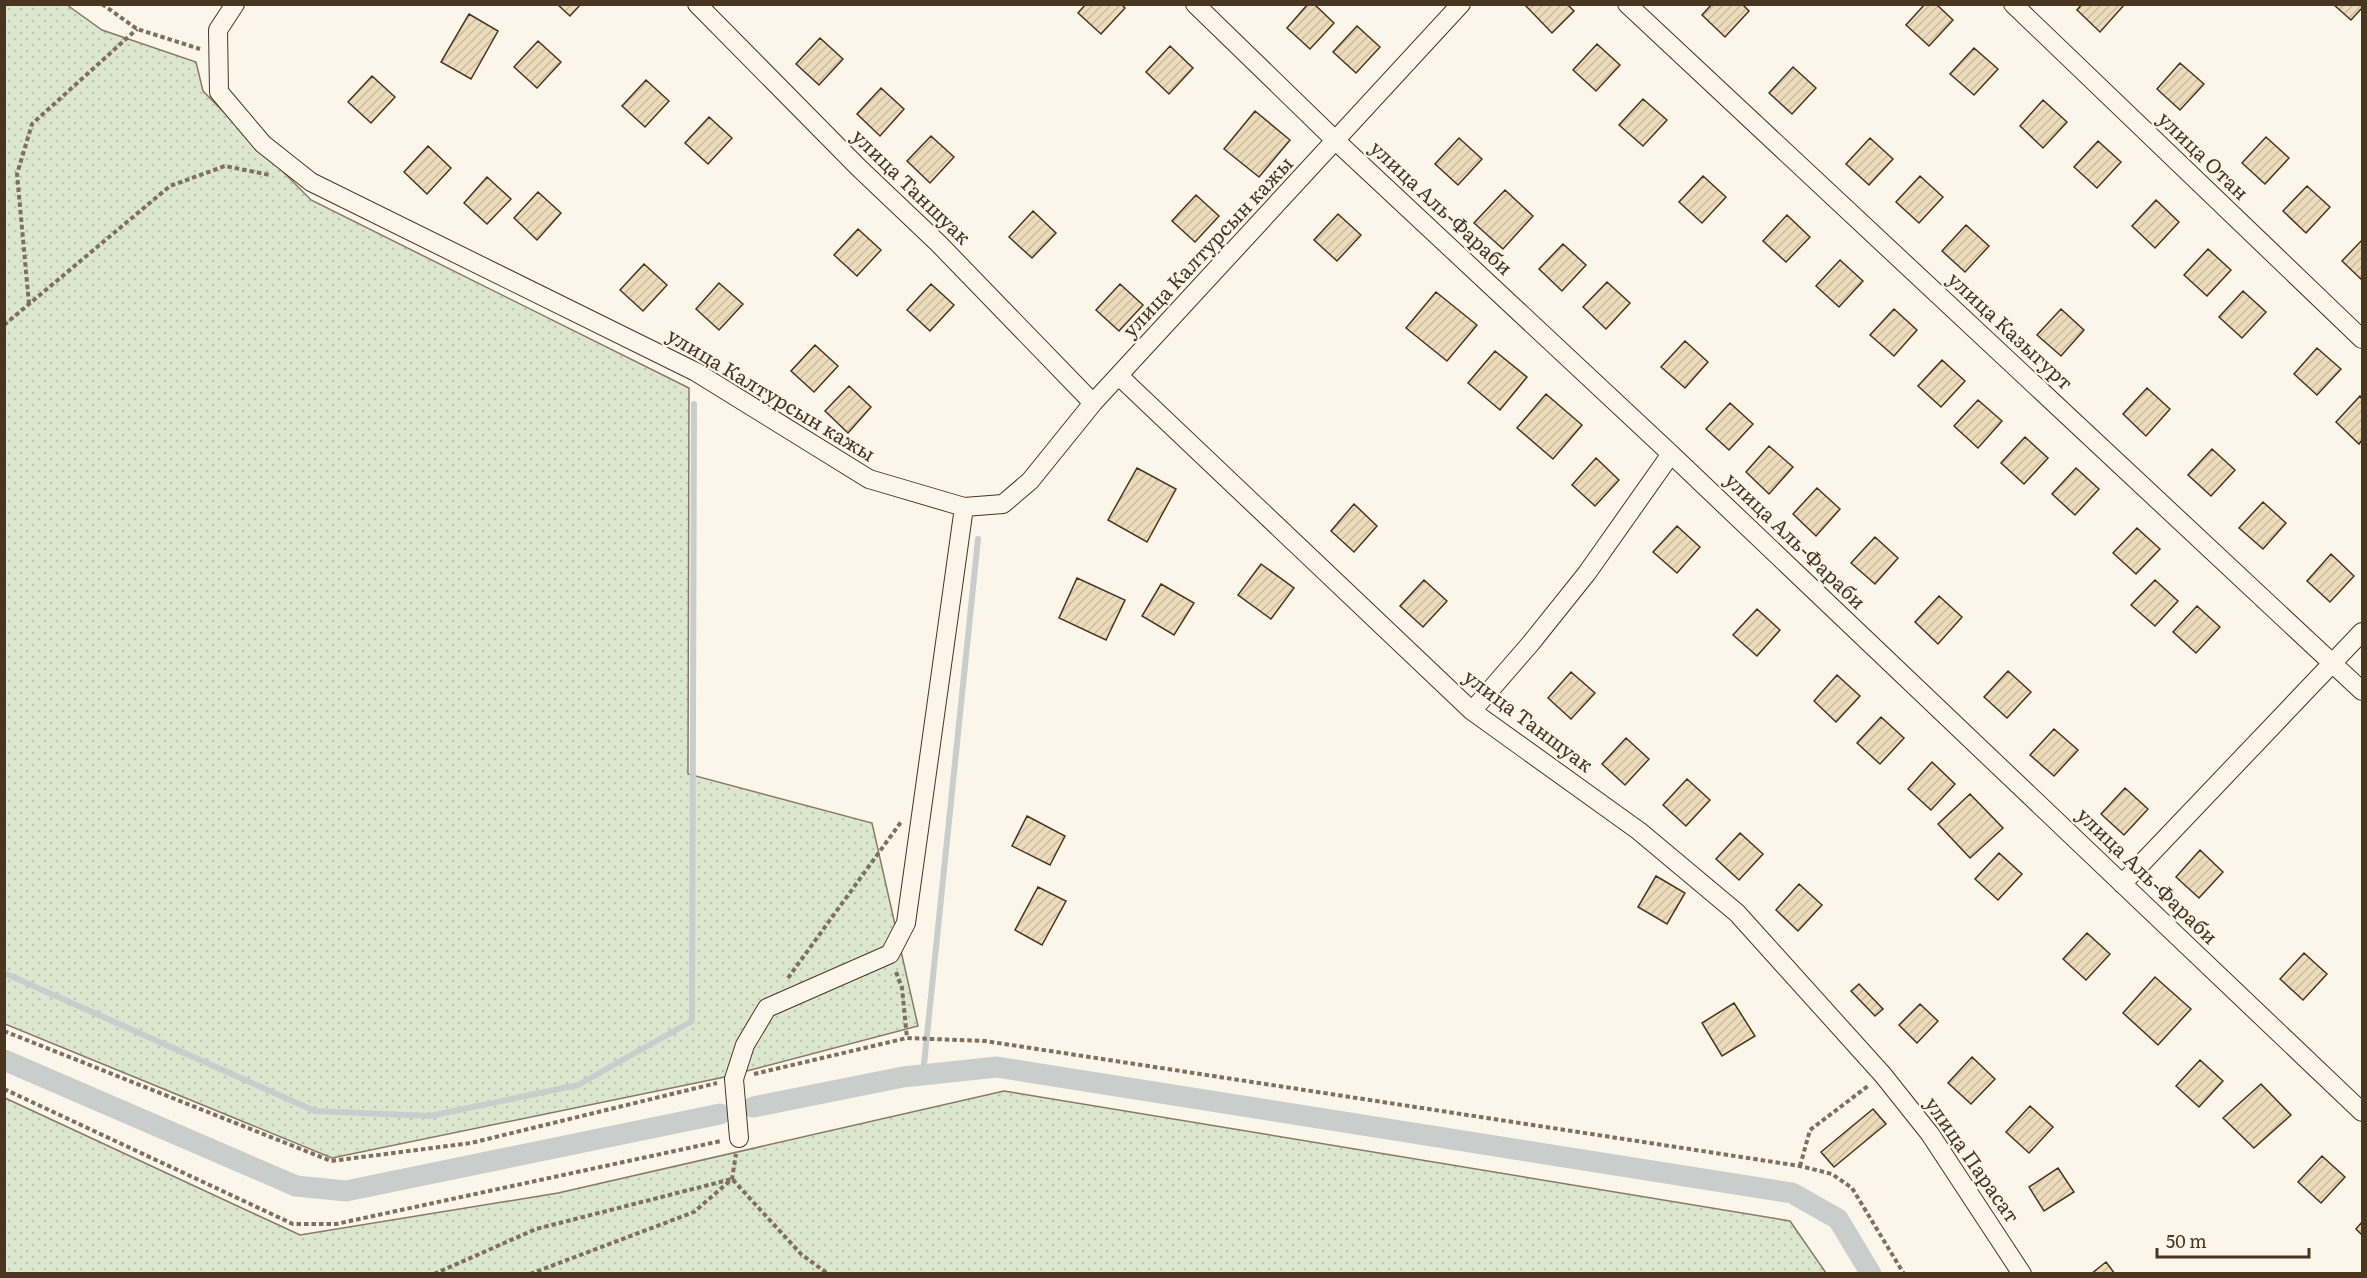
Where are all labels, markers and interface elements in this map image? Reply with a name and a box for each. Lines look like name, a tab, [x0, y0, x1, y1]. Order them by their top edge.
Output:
street label: улица Отан	[2152, 103, 2257, 206]
street label: улица Таншуак	[846, 121, 979, 251]
street label: улица Аль-Фараби	[1364, 132, 1521, 281]
street label: улица Калтурсын кажы	[1114, 148, 1299, 343]
street label: улица Казыгурт	[1942, 263, 2081, 396]
street label: улица Калтурсын кажы	[662, 319, 882, 468]
street label: улица Аль-Фараби	[1719, 464, 1874, 615]
street label: улица Таншуак	[1458, 661, 1600, 778]
street label: улица Аль-Фараби	[2071, 799, 2226, 950]
street label: улица Парасат	[1919, 1090, 2029, 1228]
scale bar	[2157, 1221, 2308, 1259]
text: 50 m	[2166, 1227, 2207, 1254]

